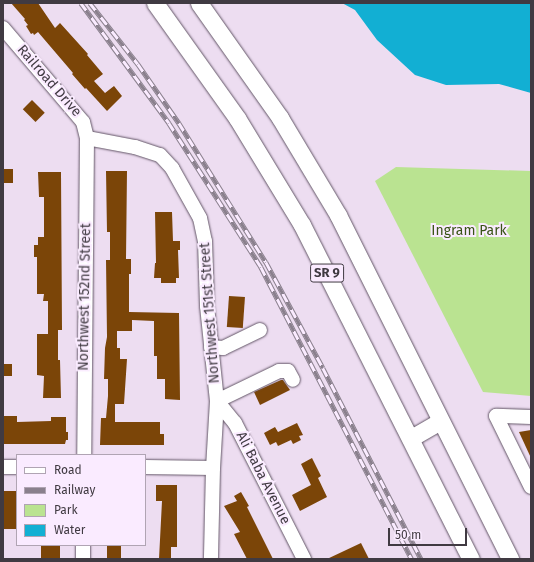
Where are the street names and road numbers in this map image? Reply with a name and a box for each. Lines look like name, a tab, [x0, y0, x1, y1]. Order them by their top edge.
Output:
street label: Railroad Drive	[13, 42, 85, 120]
street label: Northwest 152nd Street	[75, 223, 95, 371]
street label: Northwest 151st Street	[197, 242, 223, 384]
road number: SR 9	[310, 262, 344, 284]
street label: Ali Baba Avenue	[232, 429, 294, 527]

